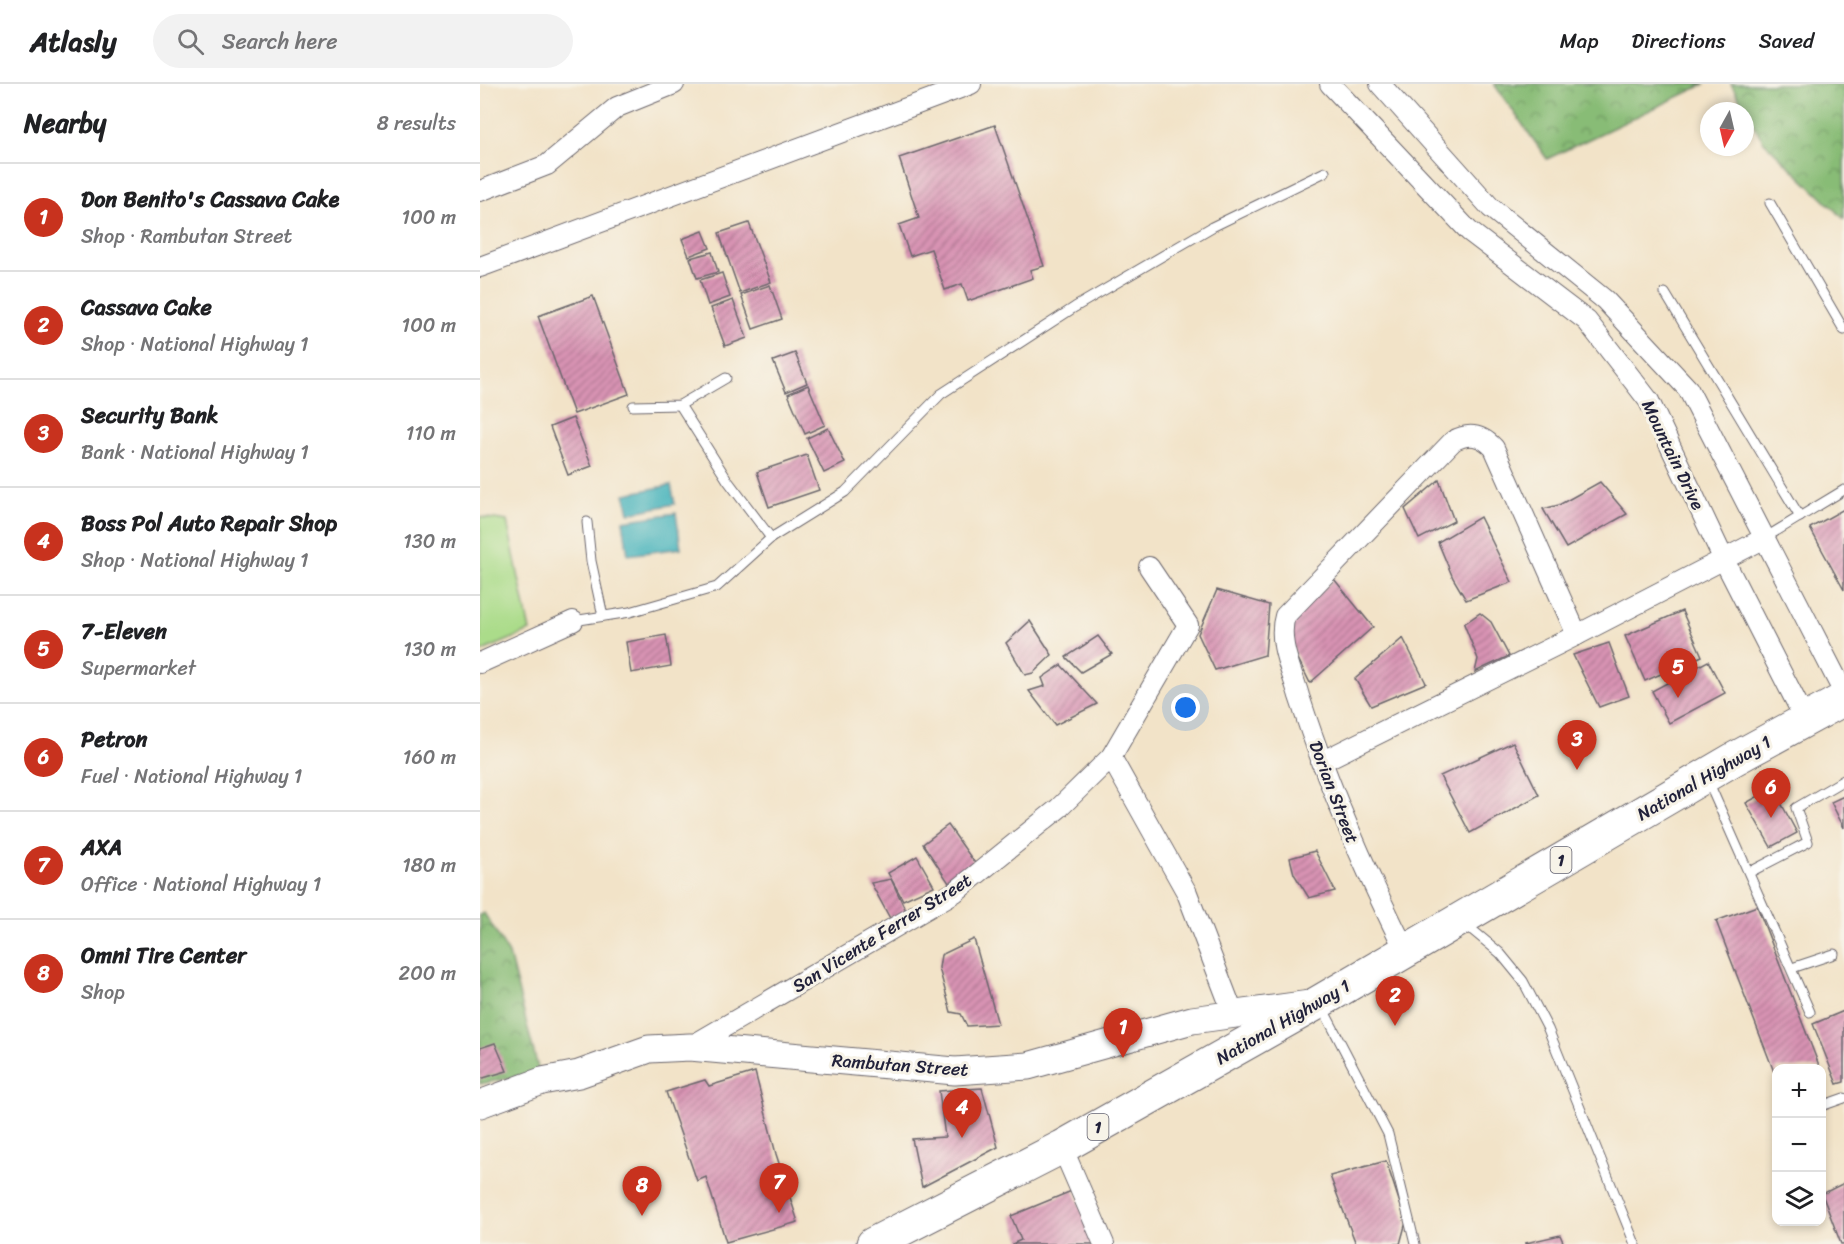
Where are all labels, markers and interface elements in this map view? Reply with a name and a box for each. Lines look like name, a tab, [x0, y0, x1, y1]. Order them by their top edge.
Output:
search box	[153, 14, 573, 68]
text: Atlasly	[30, 17, 117, 66]
text: Search here	[222, 22, 338, 61]
text: Map	[1560, 22, 1598, 60]
text: Directions	[1631, 22, 1726, 60]
text: Saved	[1759, 22, 1814, 60]
icon: search	[174, 25, 207, 58]
text: Nearby	[24, 100, 106, 146]
north arrow	[1700, 102, 1754, 156]
text: 8 results	[377, 106, 456, 141]
text: Don Benito's Cassava Cake	[81, 180, 339, 219]
text: 1	[39, 200, 48, 235]
text: 100 m	[402, 200, 456, 235]
text: Shop · Rambutan Street	[81, 219, 292, 254]
text: Cassava Cake	[81, 288, 212, 327]
text: 2	[38, 308, 49, 343]
text: 100 m	[402, 308, 456, 343]
text: Shop · National Highway 1	[81, 327, 309, 362]
street label: Mountain Drive	[1632, 394, 1714, 516]
text: Security Bank	[81, 396, 218, 435]
text: 3	[38, 416, 49, 451]
text: 110 m	[406, 416, 456, 451]
text: Bank · National Highway 1	[81, 435, 309, 470]
text: Boss Pol Auto Repair Shop	[81, 504, 337, 543]
text: 4	[37, 524, 50, 559]
text: 130 m	[403, 524, 456, 559]
text: Shop · National Highway 1	[81, 543, 309, 578]
text: 7-Eleven	[81, 612, 167, 651]
text: 5	[37, 632, 50, 667]
text: 130 m	[403, 632, 456, 667]
pin: 5	[1658, 648, 1698, 698]
text: Supermarket	[81, 651, 196, 686]
your location	[1171, 693, 1200, 722]
text: Petron	[81, 720, 147, 759]
pin: 3	[1558, 720, 1596, 770]
street label: National Highway 1	[1631, 726, 1778, 830]
street label: Dorian Street	[1300, 736, 1368, 848]
text: 6	[38, 740, 49, 775]
text: 160 m	[403, 740, 456, 775]
text: Fuel · National Highway 1	[81, 759, 302, 794]
pin: 6	[1752, 768, 1790, 818]
text: AXA	[81, 828, 122, 867]
road number: 1	[1550, 847, 1572, 873]
text: 7	[38, 848, 49, 883]
text: 180 m	[402, 848, 456, 883]
street label: San Vicente Ferrer Street	[786, 864, 978, 1001]
text: Office · National Highway 1	[81, 867, 321, 902]
text: Omni Tire Center	[81, 936, 246, 975]
text: 8	[37, 956, 50, 991]
text: 200 m	[399, 956, 456, 991]
street label: National Highway 1	[1210, 970, 1357, 1074]
text: Shop	[81, 975, 125, 1010]
pin: 2	[1376, 976, 1414, 1026]
pin: 1	[1104, 1008, 1142, 1058]
street label: Rambutan Street	[831, 1044, 969, 1086]
map controls	[1772, 1064, 1826, 1226]
button: +	[1772, 1064, 1826, 1118]
pin: 4	[942, 1088, 982, 1138]
road number: 1	[1088, 1114, 1108, 1140]
button: −	[1772, 1118, 1826, 1172]
pin: 7	[760, 1164, 798, 1213]
pin: 8	[622, 1166, 662, 1216]
button: layers	[1772, 1172, 1826, 1226]

